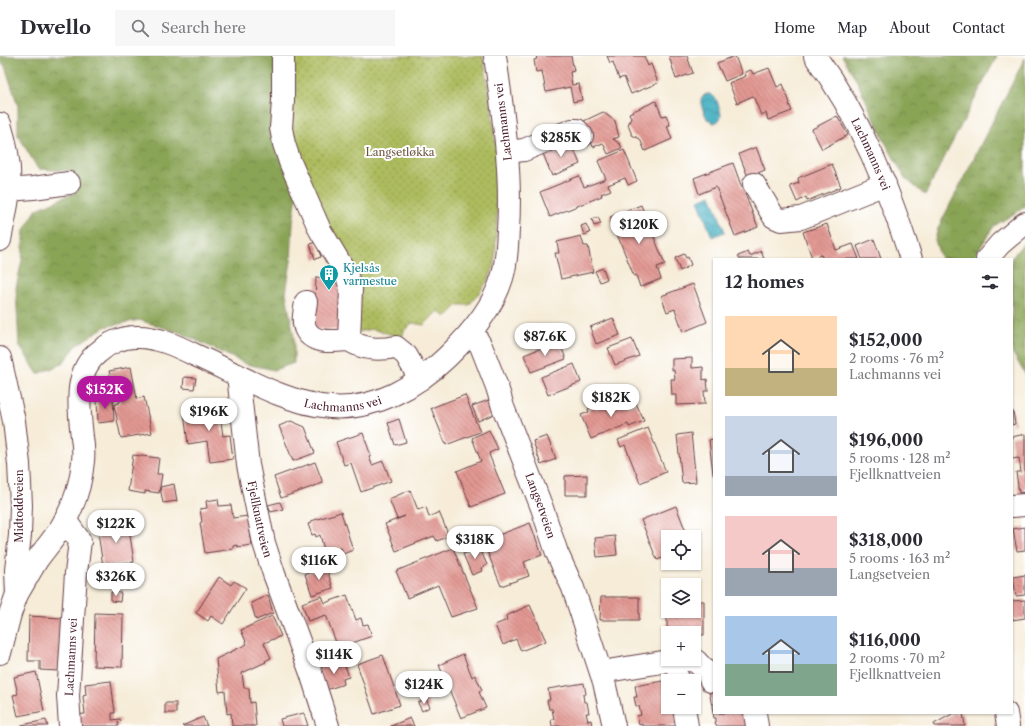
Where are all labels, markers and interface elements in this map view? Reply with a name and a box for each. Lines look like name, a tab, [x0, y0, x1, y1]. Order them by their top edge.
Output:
search box	[115, 10, 395, 46]
text: Dwello	[20, 16, 91, 39]
icon: search	[129, 17, 151, 39]
text: Search here	[161, 18, 246, 37]
text: Home	[774, 19, 815, 37]
text: Map	[837, 19, 867, 37]
text: About	[889, 19, 930, 37]
text: Contact	[952, 19, 1005, 37]
street label: Lachmanns vei	[491, 82, 515, 162]
street label: Lachmanns vei	[848, 115, 893, 193]
pin: $285K	[533, 124, 589, 158]
text: $285K	[541, 129, 581, 145]
park label: Langsetløkka	[366, 145, 435, 159]
pin: $120K	[611, 211, 667, 245]
text: $120K	[619, 216, 659, 232]
place label: Kjelsås varmestue	[342, 261, 397, 288]
building icon: Kjelsås varmestue	[318, 263, 340, 291]
icon: filters	[979, 271, 1001, 293]
text: 12 homes	[725, 272, 804, 292]
pin: $87.6K	[512, 323, 578, 357]
text: $87.6K	[523, 328, 567, 344]
text: $152,000	[849, 330, 923, 350]
icon: home	[757, 332, 805, 380]
text: 2 rooms · 76 m²	[849, 350, 944, 366]
text: Lachmanns vei	[849, 366, 941, 382]
pin: $152K	[77, 376, 133, 410]
text: $152K	[86, 381, 124, 397]
pin: $182K	[583, 384, 639, 418]
text: $182K	[591, 389, 631, 405]
street label: Lachmanns vei	[303, 393, 384, 415]
pin: $196K	[181, 398, 237, 432]
text: $196K	[189, 403, 229, 419]
text: $196,000	[849, 430, 923, 450]
icon: home	[757, 432, 805, 480]
text: 5 rooms · 128 m²	[849, 450, 951, 466]
text: Fjellknattveien	[849, 466, 941, 482]
street label: Midtoddveien	[12, 469, 26, 543]
street label: Langsetveien	[522, 471, 559, 540]
street label: Fjellknattveien	[244, 480, 275, 559]
pin: $122K	[88, 510, 144, 544]
text: $122K	[97, 515, 135, 531]
pin: $318K	[447, 526, 503, 560]
map controls	[661, 530, 701, 714]
button: locate	[661, 530, 701, 570]
text: $318,000	[849, 530, 923, 550]
text: $318K	[456, 531, 494, 547]
icon: home	[757, 532, 805, 580]
pin: $116K	[291, 547, 347, 581]
text: 5 rooms · 163 m²	[849, 550, 950, 566]
text: $116K	[300, 552, 338, 568]
pin: $326K	[88, 563, 144, 597]
text: Langsetveien	[849, 566, 930, 582]
text: $326K	[96, 568, 136, 584]
button: layers	[661, 578, 701, 618]
street label: Lachmanns vei	[62, 617, 80, 696]
button: +	[661, 626, 701, 666]
text: $116,000	[849, 630, 921, 650]
icon: home	[757, 632, 805, 680]
pin: $114K	[306, 641, 362, 675]
text: $114K	[315, 646, 353, 662]
text: 2 rooms · 70 m²	[849, 650, 945, 666]
text: Fjellknattveien	[849, 666, 941, 682]
pin: $124K	[396, 671, 452, 705]
button: −	[661, 674, 701, 714]
text: $124K	[405, 676, 443, 692]

